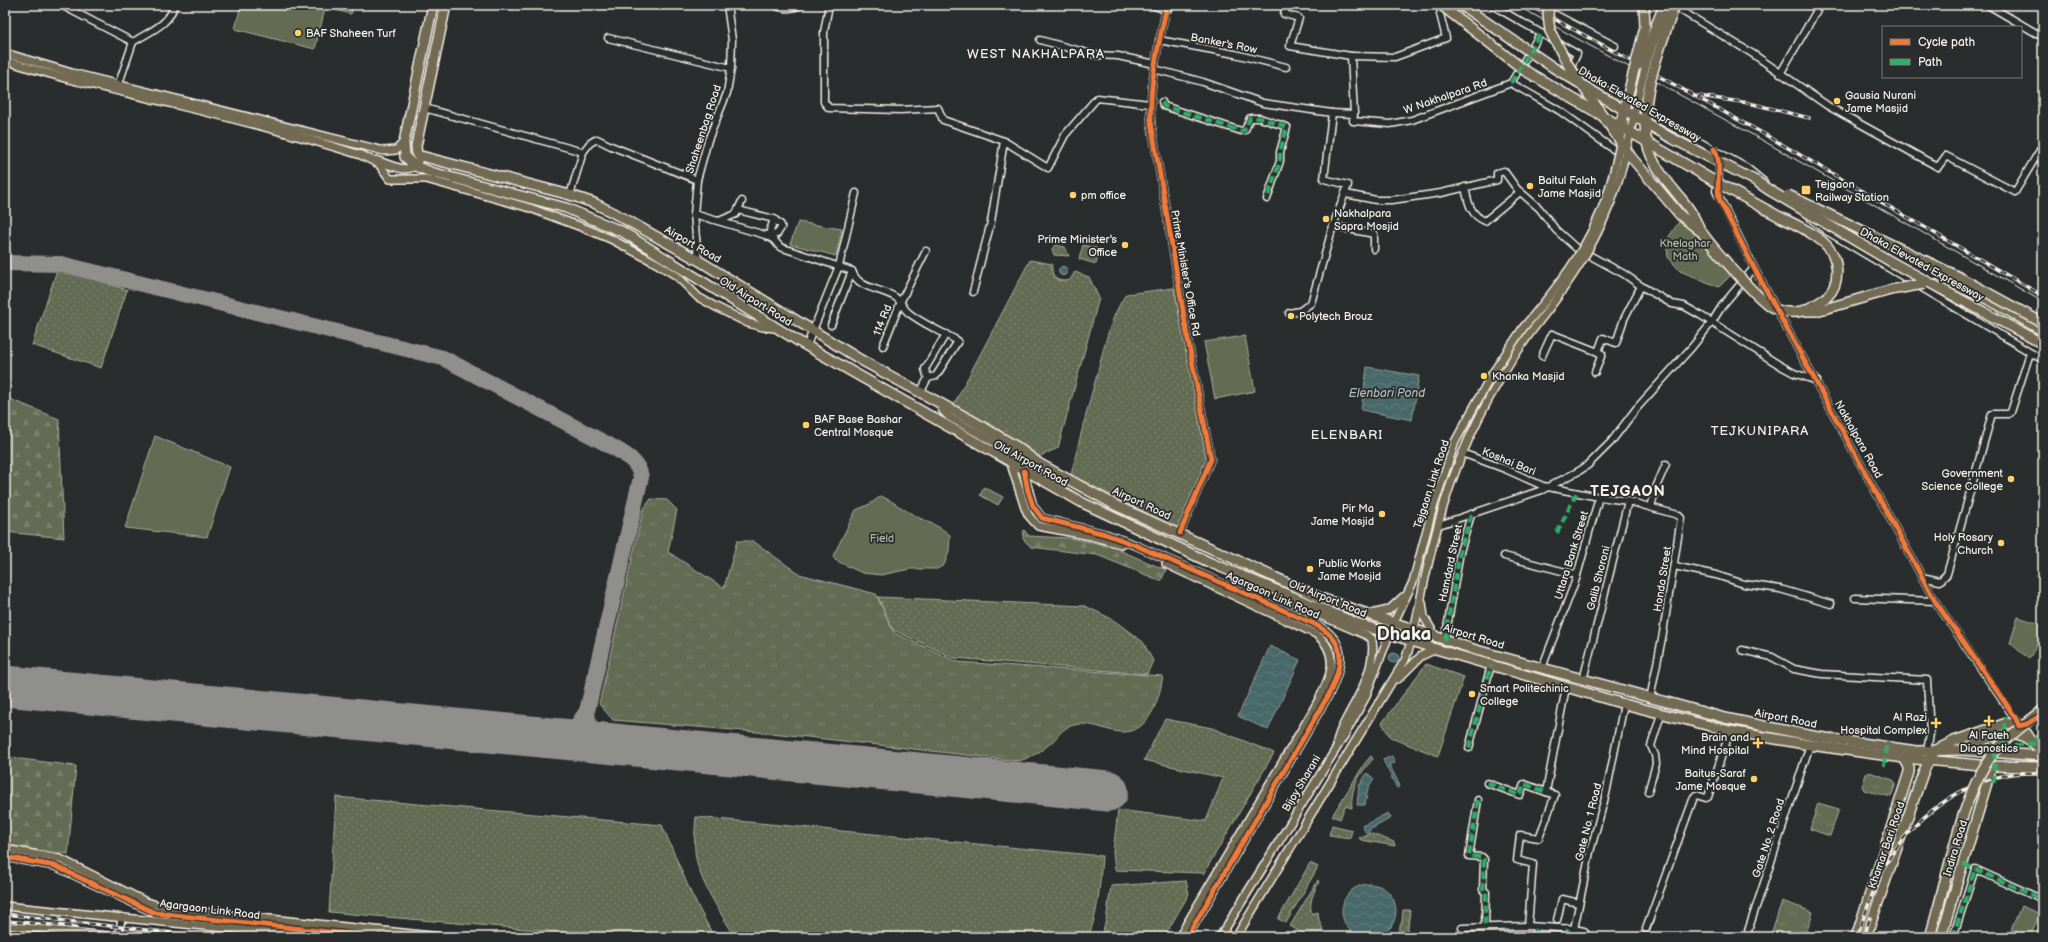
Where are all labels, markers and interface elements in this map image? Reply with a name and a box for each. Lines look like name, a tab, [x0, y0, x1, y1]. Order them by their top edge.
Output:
legend	[1882, 26, 2022, 78]
place label: BAF Shaheen Turf	[306, 27, 396, 40]
marker: BAF Shaheen Turf	[293, 28, 303, 38]
street label: Banker's Row	[1190, 31, 1259, 56]
text: Cycle path	[1918, 35, 1975, 50]
district label: WEST NAKHALPARA	[967, 46, 1105, 62]
text: Path	[1918, 55, 1943, 70]
street label: Dhaka Elevated Expressway	[1576, 64, 1703, 145]
street label: W Nakhalpara Rd	[1402, 76, 1489, 117]
street label: Shaheenbag Road	[683, 83, 724, 175]
place label: Gausia Nurani Jame Masjid	[1845, 89, 1916, 115]
marker: Gausia Nurani Jame Masjid	[1832, 96, 1842, 106]
place label: Baitul Falah Jame Masjid	[1538, 174, 1601, 200]
place label: Tejgaon Railway Station	[1815, 178, 1889, 204]
marker: Baitul Falah Jame Masjid	[1525, 181, 1535, 191]
marker: Tejgaon Railway Station	[1800, 184, 1812, 196]
place label: pm office	[1081, 189, 1126, 202]
marker: pm office	[1068, 190, 1078, 200]
place label: Nakhalpara Sapra Mosjid	[1334, 207, 1399, 233]
street label: Prime Minister's Office Rd	[1168, 209, 1203, 337]
marker: Nakhalpara Sapra Mosjid	[1321, 214, 1331, 224]
street label: Airport Road	[662, 223, 723, 266]
street label: Dhaka Elevated Expressway	[1858, 225, 1986, 304]
place label: Prime Minister's Office	[1038, 233, 1118, 259]
park label: Khelaghar Math	[1660, 237, 1711, 263]
marker: Prime Minister's Office	[1120, 240, 1130, 250]
street label: Old Airport Road	[717, 274, 794, 329]
street label: 114 Rd	[870, 303, 895, 338]
place label: Polytech Brouz	[1299, 310, 1373, 323]
marker: Polytech Brouz	[1286, 311, 1296, 321]
place label: Khanka Masjid	[1492, 370, 1565, 383]
marker: Khanka Masjid	[1479, 371, 1489, 381]
water label: Elenbari Pond	[1349, 386, 1426, 401]
street label: Nakhalpara Road	[1832, 398, 1885, 480]
place label: BAF Base Bashar Central Mosque	[814, 413, 903, 439]
marker: BAF Base Bashar Central Mosque	[801, 420, 811, 430]
district label: TEJKUNIPARA	[1711, 423, 1809, 439]
district label: ELENBARI	[1311, 427, 1383, 443]
street label: Old Airport Road	[991, 438, 1070, 489]
street label: Tejgaon Link Road	[1411, 438, 1452, 530]
street label: Koshai Bari	[1480, 445, 1538, 478]
place label: Government Science College	[1922, 467, 2004, 493]
marker: Government Science College	[2006, 474, 2016, 484]
district label: TEJGAON	[1590, 482, 1666, 501]
street label: Airport Road	[1111, 484, 1173, 523]
place label: Pir Ma Jame Mosjid	[1311, 502, 1374, 528]
marker: Pir Ma Jame Mosjid	[1377, 509, 1387, 519]
street label: Uttara Bank Street	[1552, 509, 1591, 601]
street label: Hamdard Street	[1436, 523, 1465, 603]
place label: Holy Rosary Church	[1934, 531, 1993, 557]
park label: Field	[870, 532, 894, 545]
marker: Holy Rosary Church	[1996, 538, 2006, 548]
street label: Galib Shoroni	[1584, 544, 1613, 612]
street label: Honda Street	[1651, 545, 1674, 613]
place label: Public Works Jame Mosjid	[1318, 557, 1382, 583]
marker: Public Works Jame Mosjid	[1305, 564, 1315, 574]
street label: Agargaon Link Road	[1224, 569, 1322, 622]
street label: Old Airport Road	[1287, 577, 1369, 620]
street label: Airport Road	[1442, 621, 1506, 652]
district label: Dhaka	[1377, 623, 1432, 646]
place label: Smart Politechinic College	[1480, 682, 1569, 708]
marker: Smart Politechinic College	[1467, 689, 1477, 699]
street label: Airport Road	[1754, 706, 1818, 731]
place label: Al Razi Hospital Complex	[1840, 711, 1927, 737]
marker: Al Fateh Diagnostics	[1983, 715, 1995, 727]
marker: Al Razi Hospital Complex	[1930, 717, 1942, 729]
place label: Al Fateh Diagnostics	[1960, 729, 2019, 755]
place label: Brain and Mind Hospital	[1681, 731, 1749, 757]
marker: Brain and Mind Hospital	[1752, 737, 1764, 749]
street label: Bijoy Sharani	[1279, 753, 1323, 814]
place label: Baitus-Saraf Jame Mosque	[1675, 767, 1747, 793]
marker: Baitus-Saraf Jame Mosque	[1749, 774, 1759, 784]
street label: Gate No. 1 Road	[1572, 782, 1604, 863]
street label: Gate No. 2 Road	[1750, 797, 1787, 879]
street label: Khamar Bari Road	[1865, 800, 1908, 891]
street label: Indira Road	[1941, 818, 1970, 878]
street label: Agargaon Link Road	[159, 897, 261, 922]

